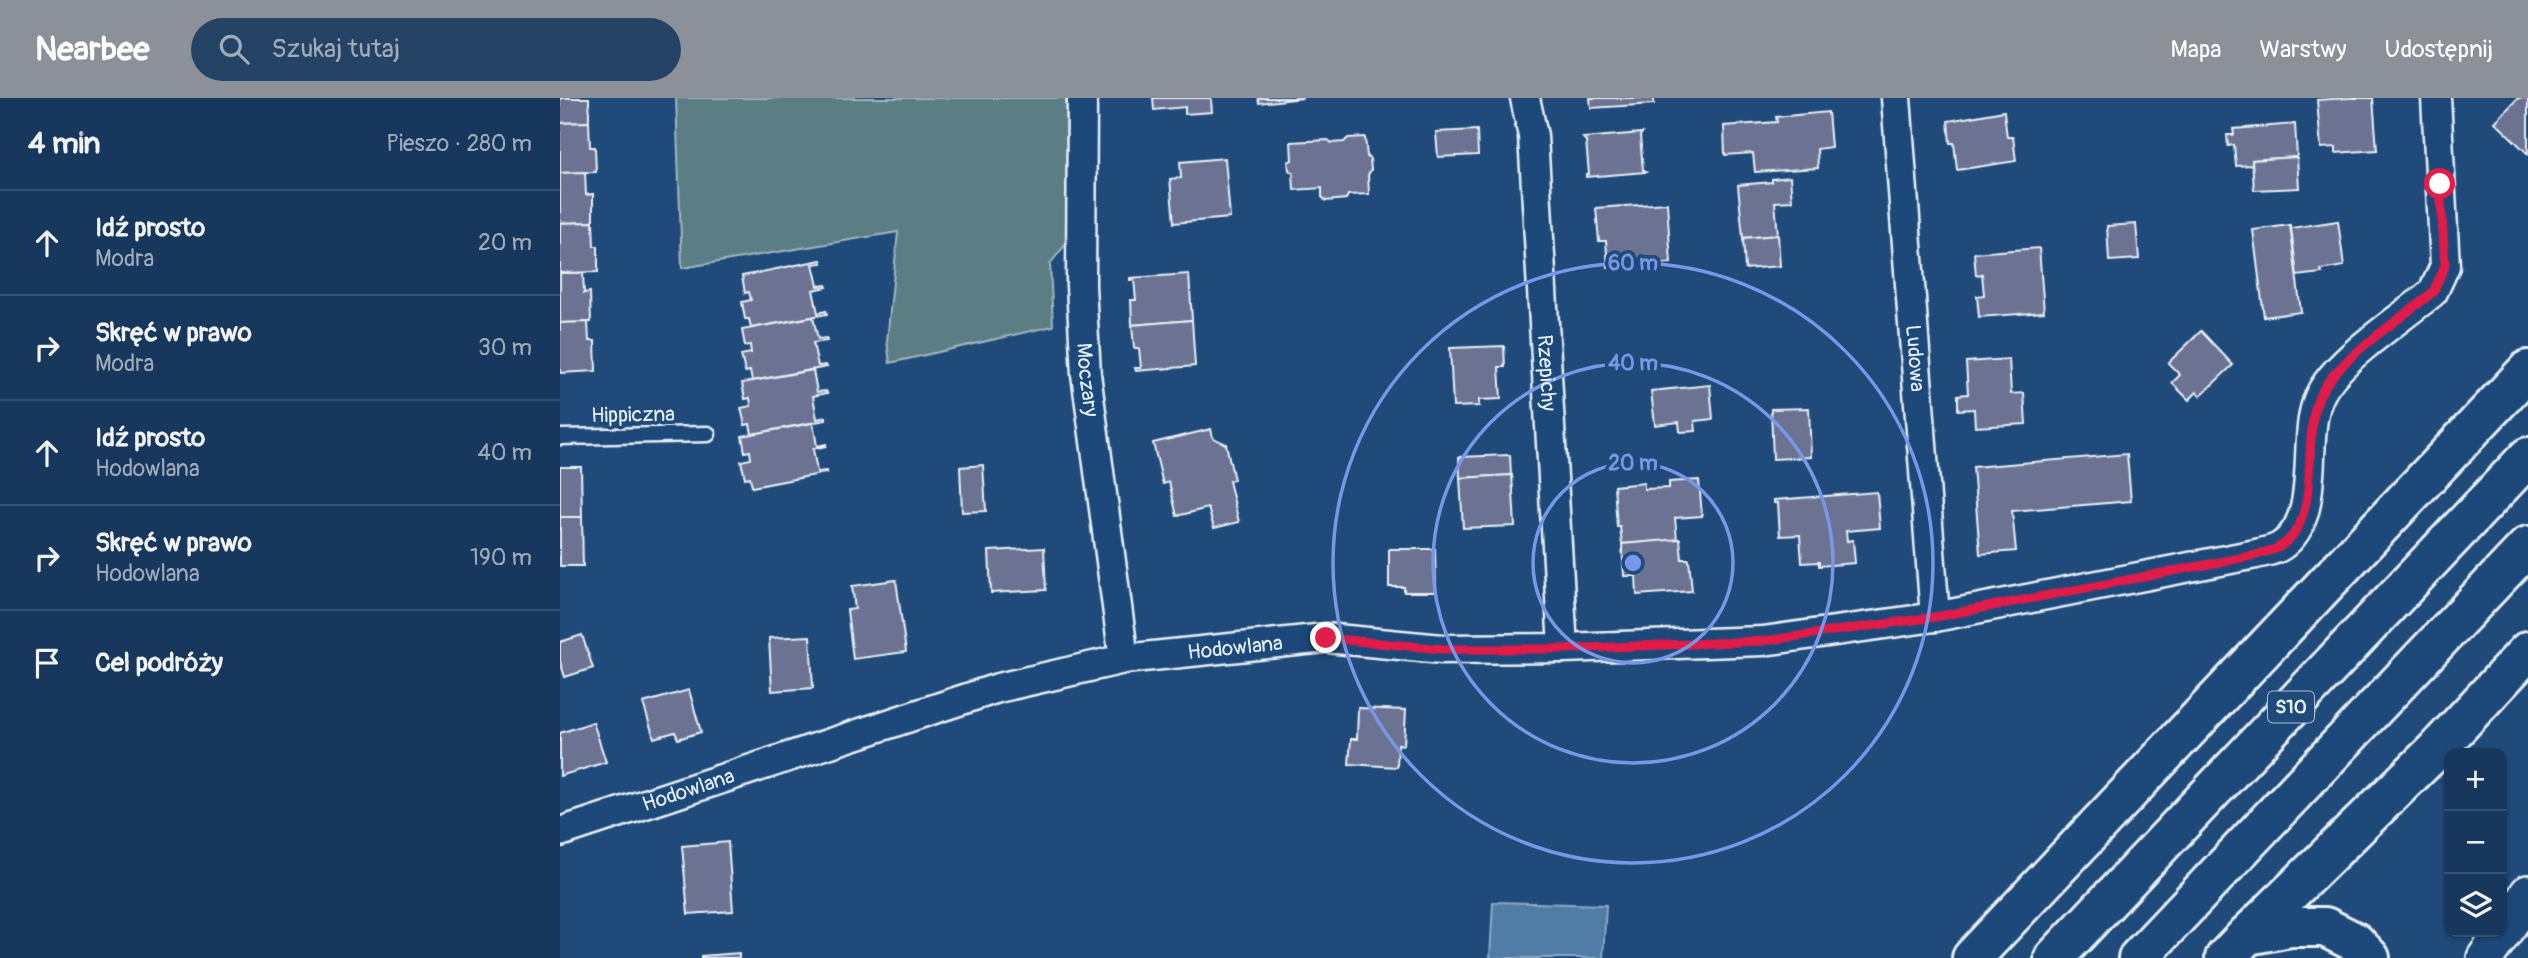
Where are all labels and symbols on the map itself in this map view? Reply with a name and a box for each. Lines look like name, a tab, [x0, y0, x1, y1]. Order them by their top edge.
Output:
route start	[2424, 168, 2455, 199]
text: 60 m	[1608, 250, 1658, 277]
street label: Ludowa	[1900, 324, 1932, 393]
street label: Rzepichy	[1531, 334, 1563, 412]
street label: Moczary	[1071, 342, 1105, 418]
text: 40 m	[1608, 350, 1658, 377]
street label: Hippiczna	[591, 401, 675, 429]
text: 20 m	[1608, 450, 1658, 477]
centre of rings	[1621, 551, 1645, 575]
route end	[1310, 622, 1341, 653]
street label: Hodowlana	[1186, 629, 1284, 666]
road number: S10	[2268, 692, 2314, 722]
street label: Hodowlana	[639, 762, 738, 818]

